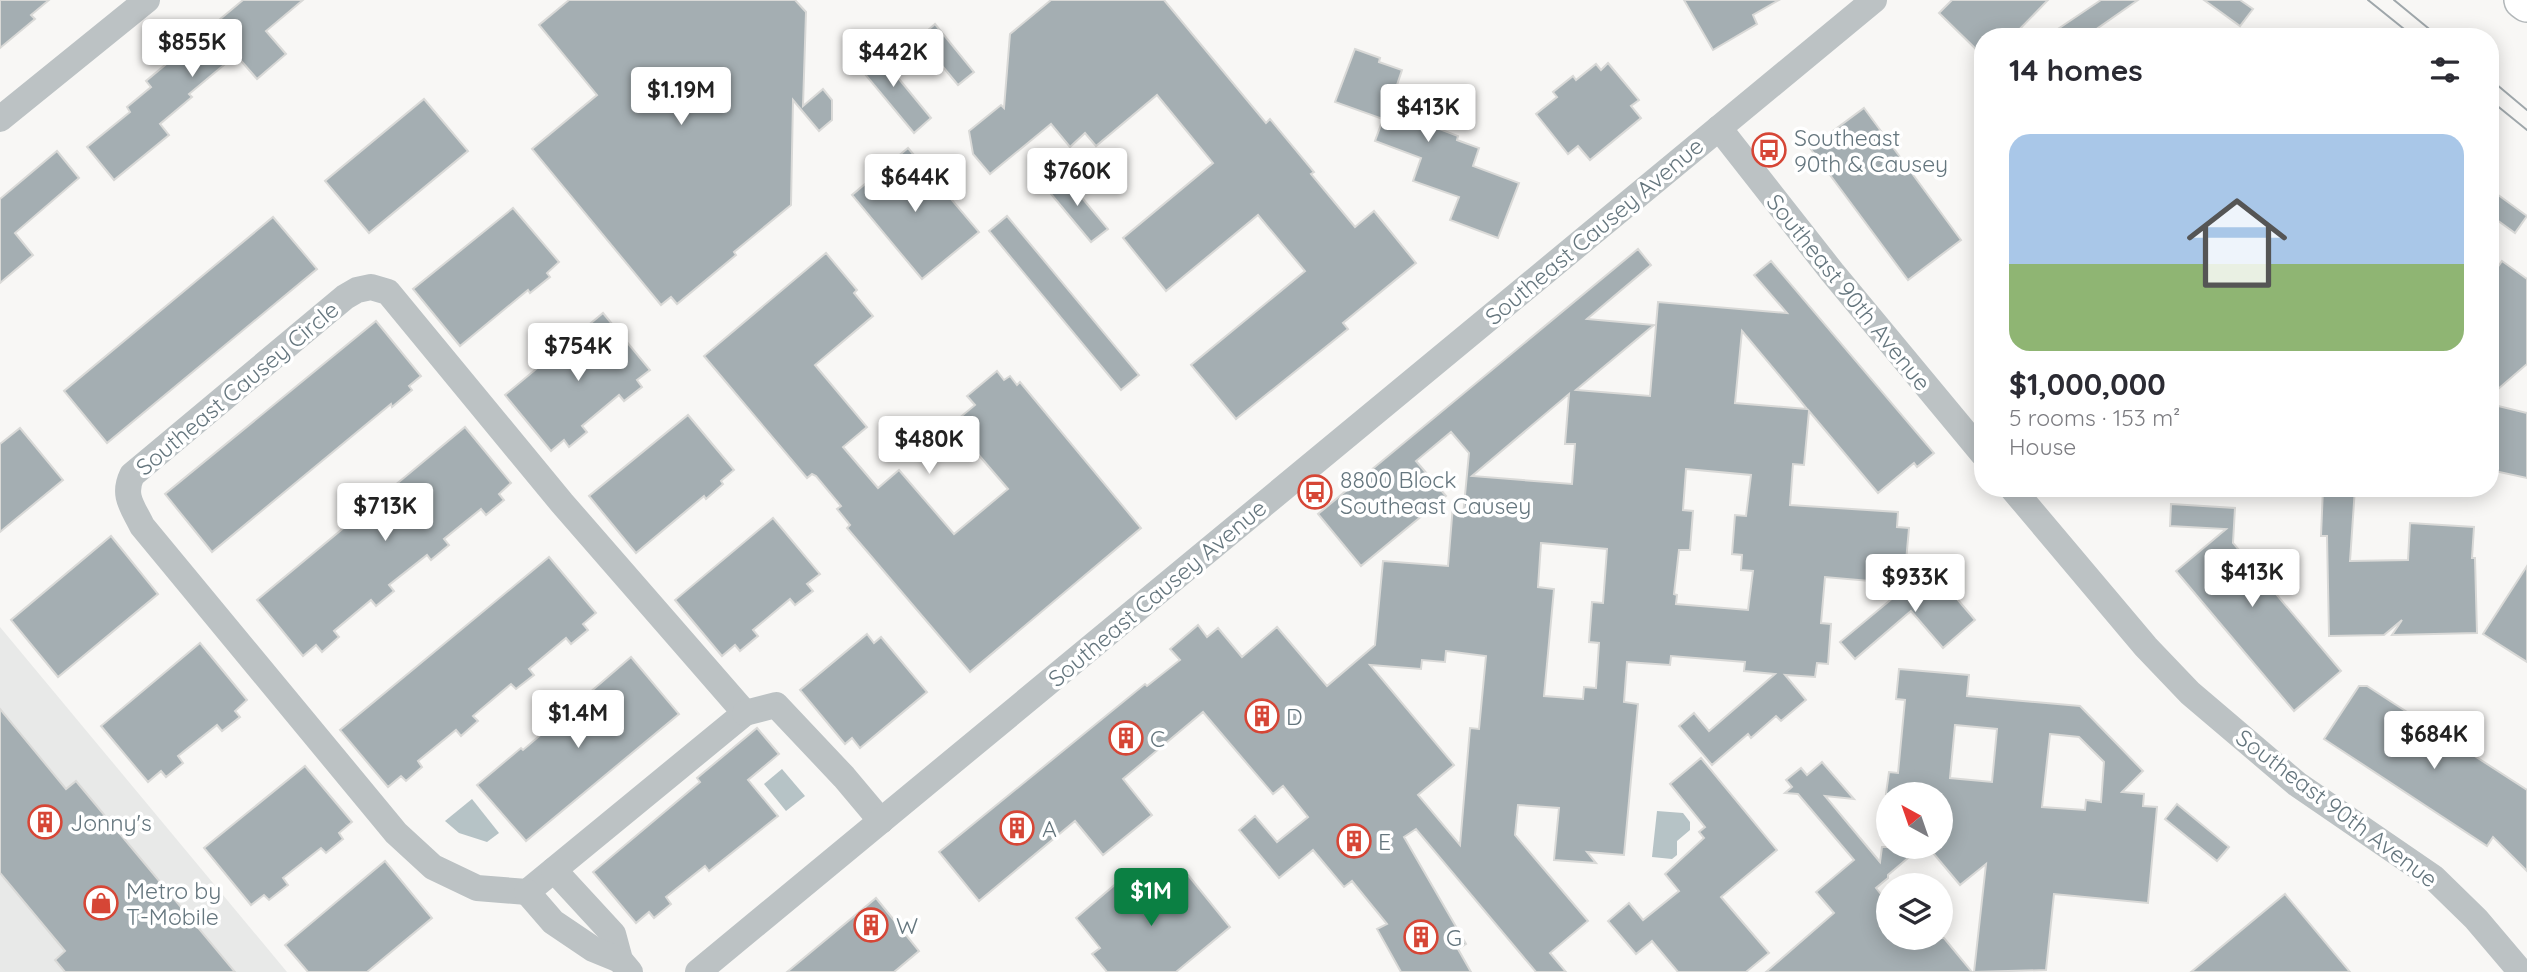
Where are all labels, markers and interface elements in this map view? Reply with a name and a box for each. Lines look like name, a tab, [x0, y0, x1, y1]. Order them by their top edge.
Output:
pin: $855K	[143, 20, 241, 79]
text: $855K	[158, 27, 226, 56]
pin: $442K	[844, 29, 942, 89]
text: $442K	[859, 37, 927, 66]
text: 14 homes	[2009, 51, 2143, 89]
icon: filters	[2426, 51, 2464, 89]
pin: $1.19M	[624, 68, 738, 127]
text: $1.19M	[647, 75, 715, 104]
pin: $413K	[1379, 85, 1477, 144]
text: $413K	[1397, 92, 1459, 121]
place label: Southeast 90th & Causey	[1794, 123, 1948, 178]
street label: Southeast Causey Avenue	[1479, 131, 1709, 331]
bus stop icon: Southeast 90th & Causey	[1750, 131, 1788, 169]
pin: $760K	[1028, 148, 1126, 208]
pin: $644K	[866, 154, 964, 214]
text: $760K	[1043, 156, 1111, 185]
text: $644K	[881, 162, 949, 191]
icon: home	[2174, 180, 2300, 306]
street label: Southeast 90th Avenue	[1761, 188, 1937, 396]
street label: Southeast Causey Circle	[130, 295, 344, 481]
pin: $754K	[529, 324, 627, 383]
text: $754K	[544, 331, 612, 360]
text: $1,000,000	[2009, 365, 2166, 403]
text: 5 rooms · 153 m²	[2009, 403, 2180, 432]
pin: $480K	[880, 416, 978, 476]
text: $480K	[894, 424, 964, 453]
text: House	[2009, 432, 2076, 461]
place label: 8800 Block Southeast Causey	[1340, 465, 1531, 520]
bus stop icon: 8800 Block Southeast Causey	[1296, 473, 1334, 511]
pin: $713K	[336, 484, 434, 543]
text: $713K	[353, 491, 417, 520]
street label: Southeast Causey Avenue	[1042, 493, 1272, 693]
pin: $413K	[2203, 550, 2301, 609]
pin: $933K	[1866, 554, 1964, 614]
text: $413K	[2221, 557, 2283, 586]
text: $933K	[1882, 562, 1948, 591]
pin: $1.4M	[529, 690, 627, 750]
building icon: D	[1243, 697, 1281, 735]
text: $1.4M	[548, 698, 608, 727]
place label: D	[1286, 702, 1303, 731]
pin: $684K	[2385, 712, 2483, 771]
building icon: C	[1107, 719, 1145, 757]
text: $684K	[2400, 719, 2468, 748]
street label: Southeast 90th Avenue	[2230, 723, 2444, 893]
place label: C	[1150, 724, 1165, 753]
north arrow	[1876, 782, 1953, 859]
map controls	[1876, 782, 1953, 950]
building icon: Jonny's	[26, 803, 64, 841]
place label: Jonny's	[70, 808, 152, 837]
building icon: A	[998, 809, 1036, 847]
place label: A	[1042, 814, 1057, 843]
building icon: E	[1335, 822, 1373, 860]
place label: E	[1378, 827, 1391, 856]
pin: $1M	[1117, 869, 1185, 928]
button: layers	[1876, 873, 1953, 950]
place label: Metro by T-Mobile	[126, 876, 221, 931]
text: $1M	[1130, 876, 1172, 905]
shop icon: Metro by T-Mobile	[82, 884, 120, 922]
building icon: W	[852, 906, 890, 944]
place label: W	[896, 911, 918, 940]
building icon: G	[1402, 918, 1440, 956]
place label: G	[1446, 923, 1462, 952]

